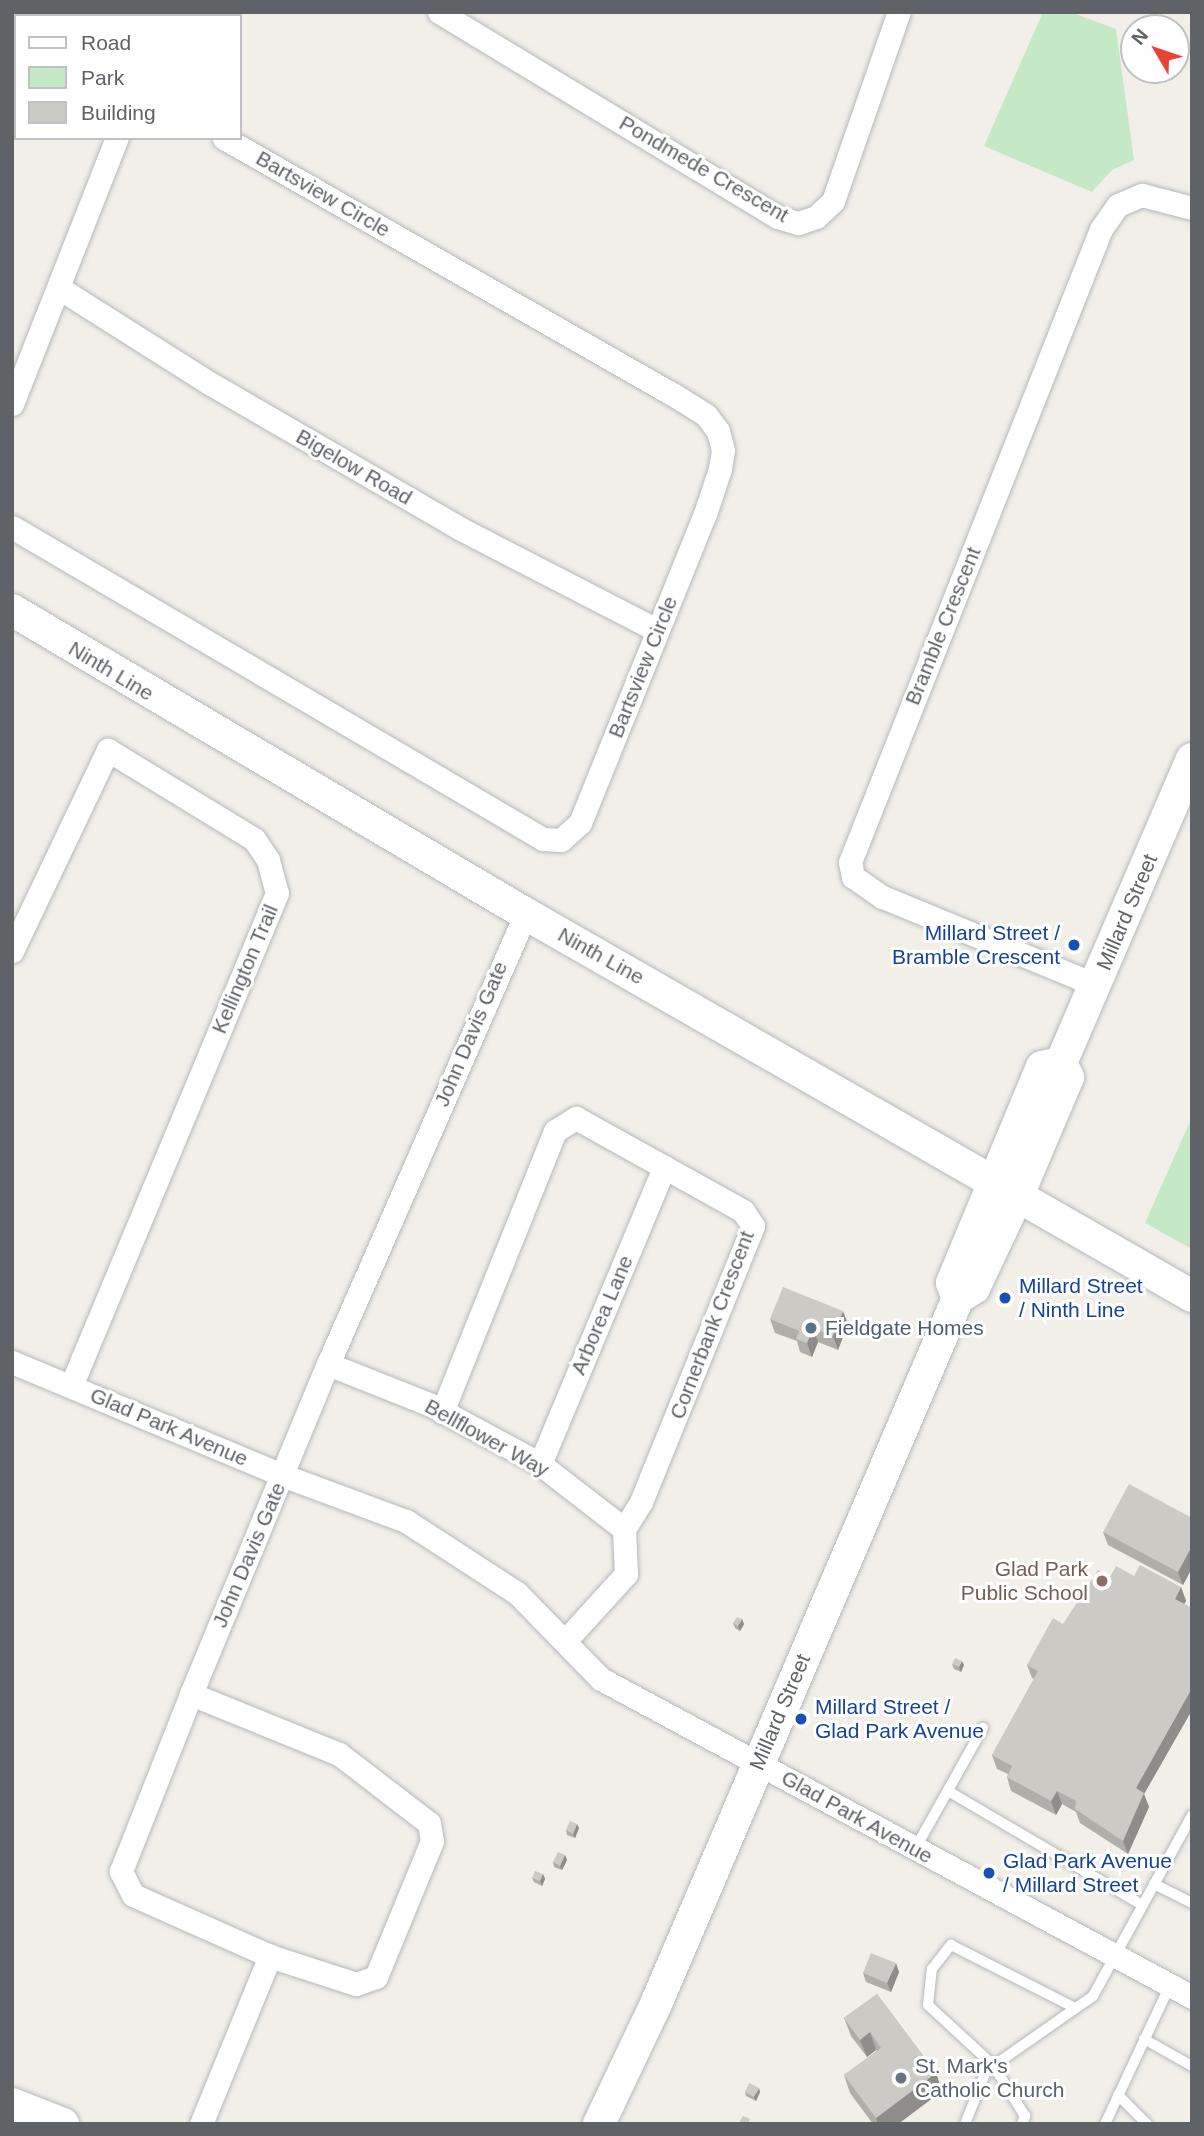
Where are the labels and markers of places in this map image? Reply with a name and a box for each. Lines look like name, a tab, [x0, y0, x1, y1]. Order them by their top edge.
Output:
place label: Millard Street / Bramble Crescent	[892, 920, 1060, 970]
marker: Millard Street / Bramble Crescent	[1066, 937, 1082, 953]
place label: Millard Street / Ninth Line	[1019, 1273, 1143, 1323]
marker: Millard Street / Ninth Line	[997, 1290, 1013, 1306]
place label: Fieldgate Homes	[825, 1315, 984, 1341]
marker: Fieldgate Homes	[803, 1320, 819, 1336]
place label: Glad Park Public School	[961, 1556, 1088, 1606]
marker: Glad Park Public School	[1094, 1573, 1110, 1589]
place label: Millard Street / Glad Park Avenue	[815, 1694, 985, 1744]
marker: Millard Street / Glad Park Avenue	[793, 1711, 809, 1727]
place label: Glad Park Avenue / Millard Street	[1003, 1848, 1173, 1898]
marker: Glad Park Avenue / Millard Street	[981, 1865, 997, 1881]
place label: St. Mark's Catholic Church	[915, 2053, 1064, 2103]
marker: St. Mark's Catholic Church	[893, 2070, 909, 2086]

